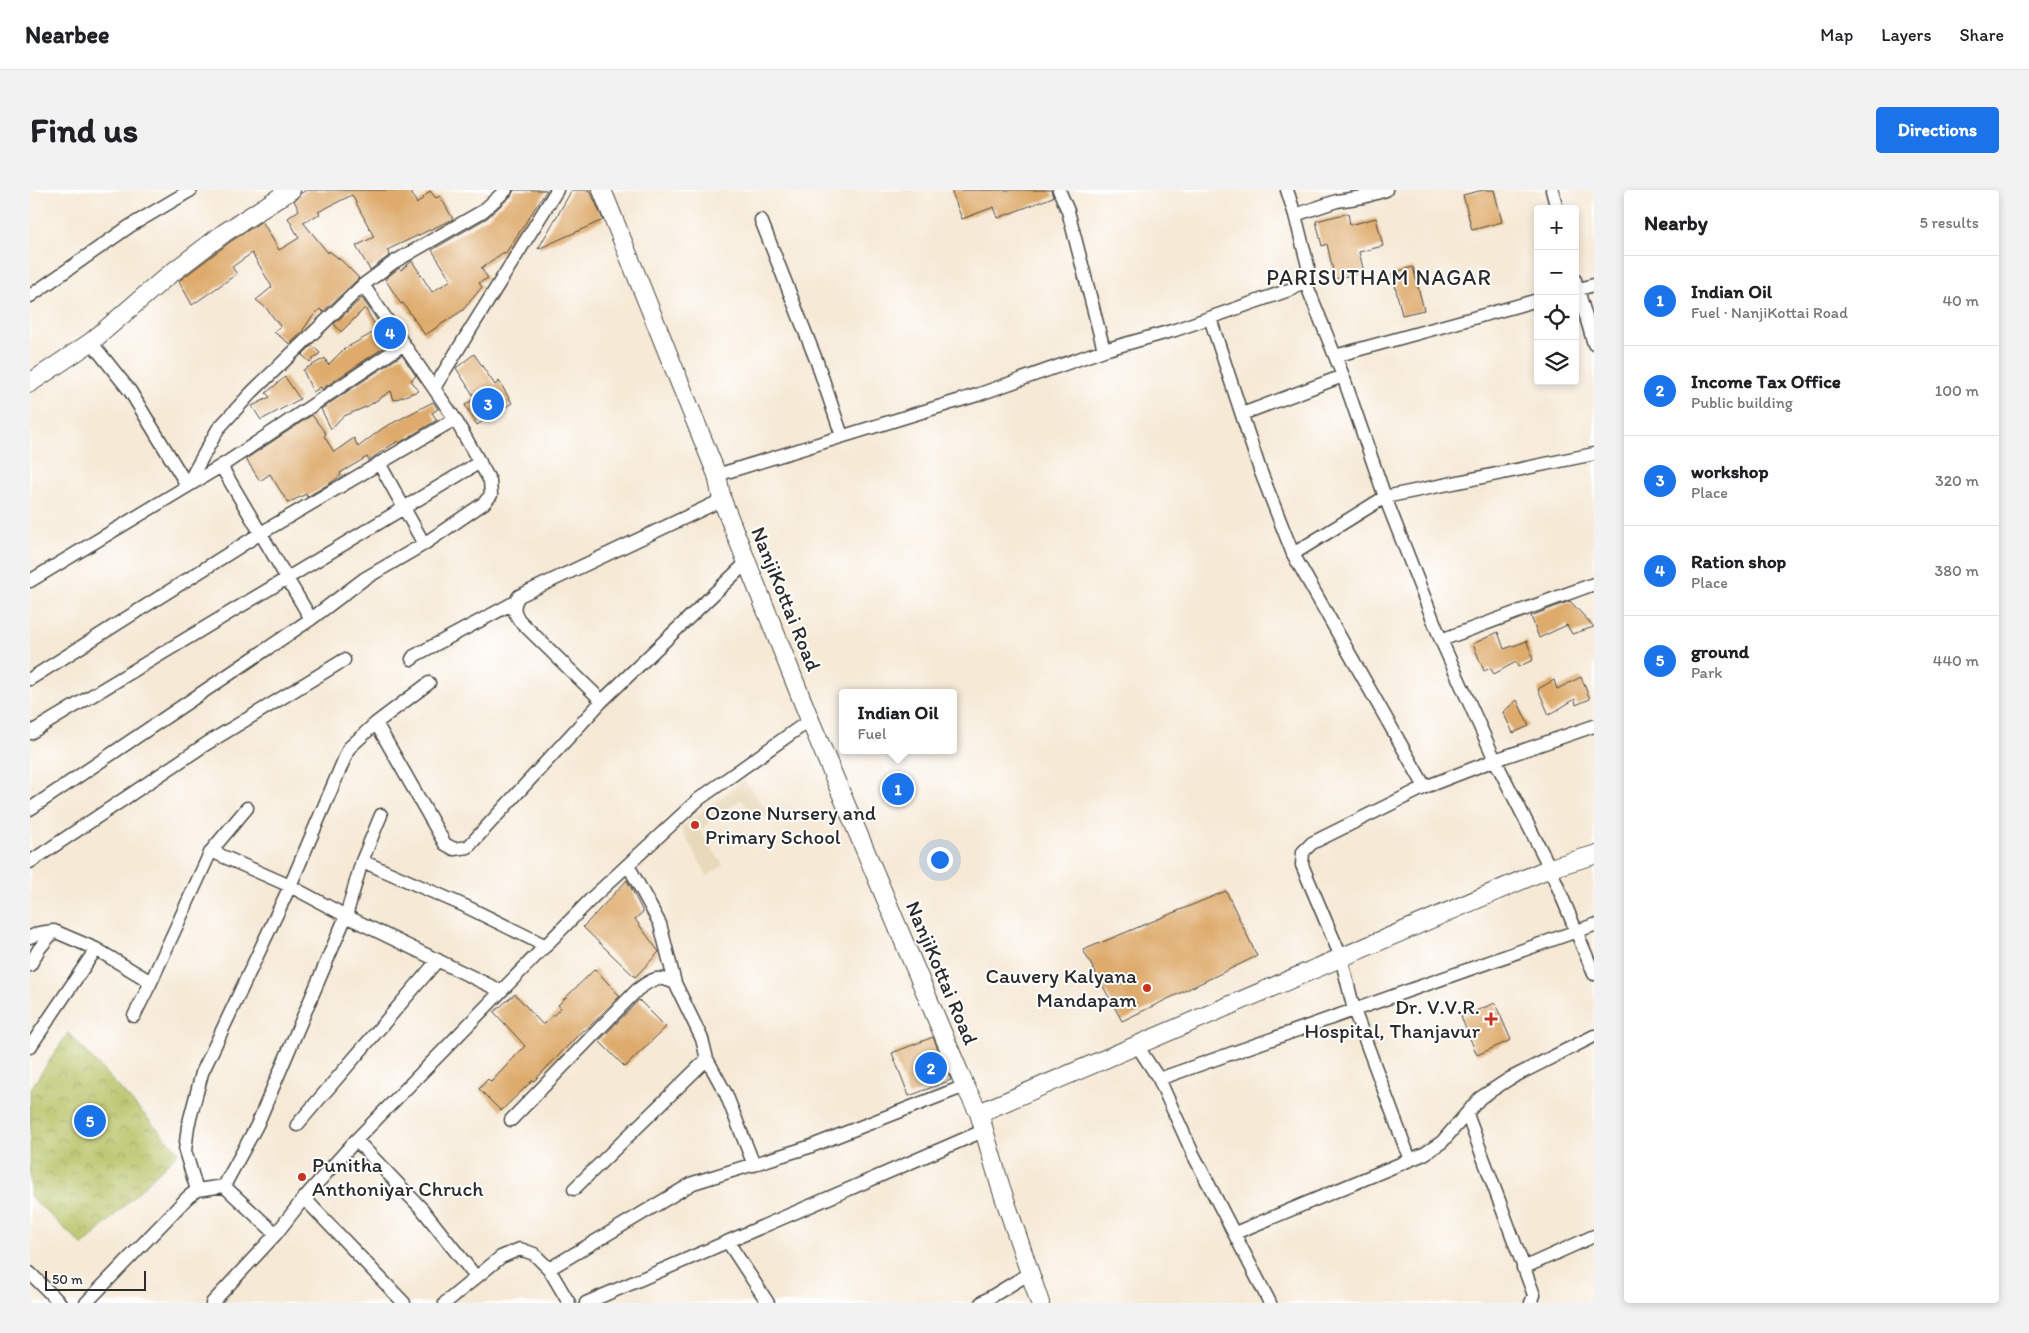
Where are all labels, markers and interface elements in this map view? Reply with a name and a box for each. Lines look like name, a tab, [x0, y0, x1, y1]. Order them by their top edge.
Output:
text: Nearbee	[25, 20, 109, 49]
text: Map	[1820, 24, 1853, 46]
text: Layers	[1881, 24, 1931, 46]
text: Share	[1959, 24, 2004, 46]
button: Directions	[1876, 107, 1999, 153]
text: Find us	[30, 109, 138, 151]
map controls	[1534, 205, 1579, 385]
button: +	[1534, 205, 1579, 250]
text: Nearby	[1644, 210, 1708, 235]
text: 5 results	[1919, 213, 1979, 232]
button: −	[1534, 250, 1579, 295]
district label: PARISUTHAM NAGAR	[1266, 264, 1492, 291]
text: Indian Oil	[1691, 280, 1772, 303]
text: 1	[1656, 291, 1664, 310]
text: 40 m	[1942, 291, 1979, 310]
button: locate	[1534, 295, 1579, 340]
text: Fuel · NanjiKottai Road	[1691, 303, 1848, 322]
pin: 4	[374, 314, 406, 352]
button: layers	[1534, 340, 1579, 385]
text: Income Tax Office	[1691, 370, 1841, 393]
text: 2	[1656, 381, 1664, 400]
text: 100 m	[1935, 381, 1979, 400]
pin: 3	[472, 385, 504, 423]
text: Public building	[1691, 393, 1793, 412]
text: workshop	[1691, 460, 1769, 483]
text: 3	[1656, 471, 1664, 490]
text: 320 m	[1935, 471, 1979, 490]
text: Place	[1691, 483, 1728, 502]
street label: NanjiKottai Road	[746, 523, 827, 675]
text: Ration shop	[1691, 550, 1786, 573]
text: 4	[1655, 561, 1665, 580]
text: 380 m	[1935, 561, 1979, 580]
text: Place	[1691, 573, 1728, 592]
text: ground	[1691, 640, 1749, 663]
text: 5	[1656, 651, 1664, 670]
text: 440 m	[1933, 651, 1979, 670]
text: Park	[1691, 663, 1722, 682]
popup	[839, 689, 957, 754]
text: Indian Oil	[857, 701, 939, 724]
text: Fuel	[857, 724, 886, 743]
pin: 1	[882, 770, 914, 808]
place label: Ozone Nursery and Primary School	[705, 800, 876, 849]
marker: Ozone Nursery and Primary School	[689, 819, 701, 831]
your location	[927, 847, 953, 873]
street label: NanjiKottai Road	[901, 897, 984, 1049]
place label: Cauvery Kalyana Mandapam	[985, 963, 1137, 1012]
marker: Cauvery Kalyana Mandapam	[1141, 982, 1153, 994]
place label: Dr. V.V.R. Hospital, Thanjavur	[1305, 994, 1481, 1043]
marker: Dr. V.V.R. Hospital, Thanjavur	[1484, 1012, 1498, 1026]
pin: 2	[915, 1049, 947, 1087]
pin: 5	[74, 1102, 106, 1140]
place label: Punitha Anthoniyar Chruch	[312, 1152, 484, 1201]
marker: Punitha Anthoniyar Chruch	[296, 1171, 308, 1183]
scale bar	[45, 1268, 146, 1291]
text: 50 m	[52, 1271, 83, 1288]

